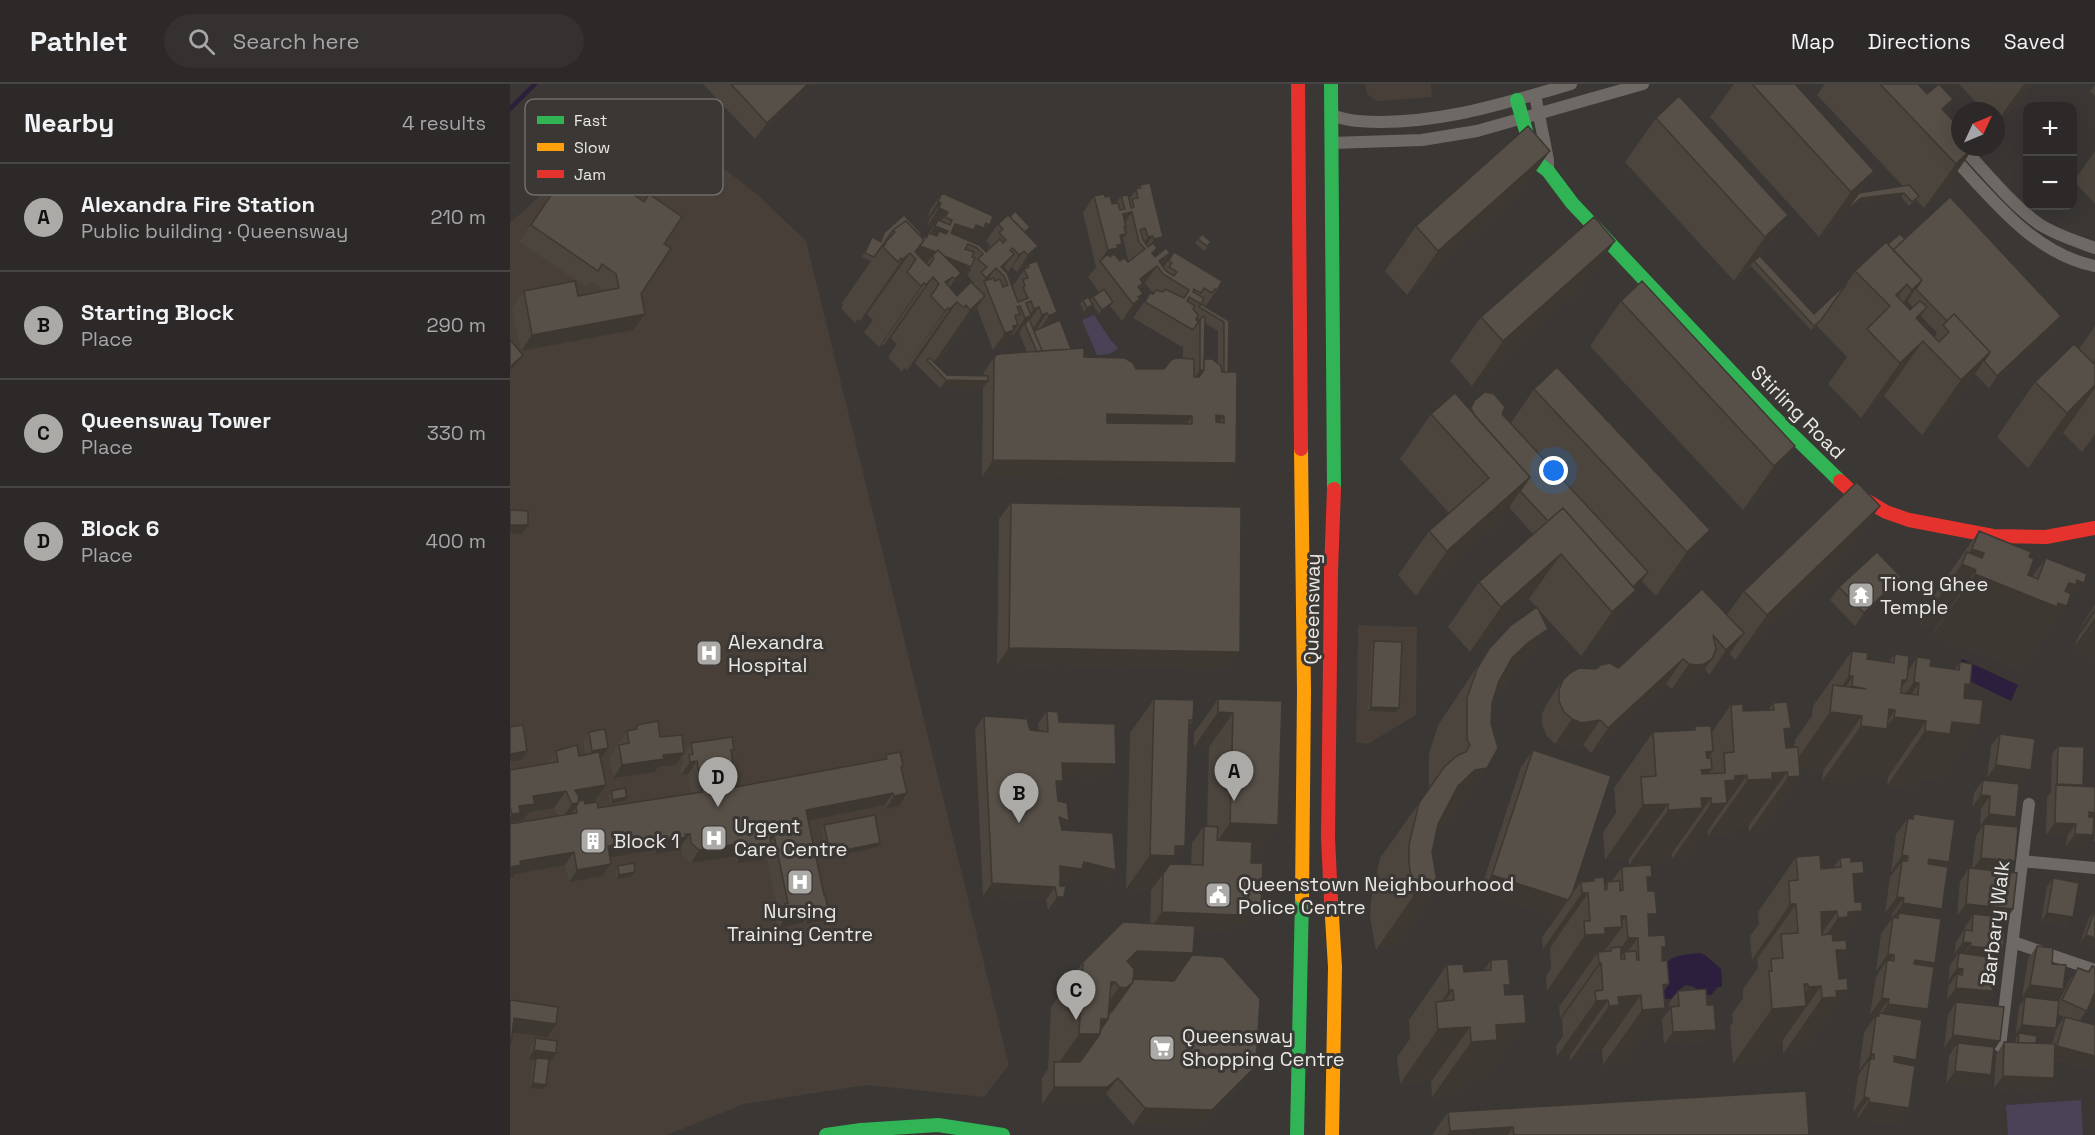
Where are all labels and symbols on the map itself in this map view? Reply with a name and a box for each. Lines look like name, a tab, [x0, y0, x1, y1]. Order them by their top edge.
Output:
legend	[525, 99, 723, 195]
north arrow	[1951, 102, 2005, 156]
text: Fast	[574, 110, 607, 131]
text: Slow	[574, 137, 610, 158]
text: Jam	[574, 164, 606, 185]
street label: Stirling Road	[1745, 359, 1851, 465]
your location	[1539, 456, 1568, 485]
street label: Queensway	[1298, 553, 1326, 665]
place label: Tiong Ghee Temple	[1880, 571, 1988, 620]
temple icon: Tiong Ghee Temple	[1846, 580, 1876, 610]
place label: Alexandra Hospital	[728, 629, 824, 678]
hospital icon: Alexandra Hospital	[694, 638, 724, 668]
pin: A	[1214, 752, 1254, 801]
pin: D	[698, 758, 738, 807]
pin: B	[1000, 774, 1038, 823]
place label: Urgent Care Centre	[734, 813, 847, 862]
hospital icon: Urgent Care Centre	[699, 823, 729, 853]
building icon: Block 1	[578, 826, 608, 856]
place label: Block 1	[613, 828, 680, 854]
street label: Barbary Walk	[1974, 859, 2016, 987]
hospital icon: Nursing Training Centre	[785, 867, 815, 897]
place label: Queenstown Neighbourhood Police Centre	[1238, 871, 1514, 920]
public building icon: Queenstown Neighbourhood Police Centre	[1203, 880, 1233, 910]
place label: Nursing Training Centre	[727, 898, 873, 947]
pin: C	[1056, 970, 1096, 1020]
place label: Queensway Shopping Centre	[1182, 1023, 1345, 1072]
supermarket icon: Queensway Shopping Centre	[1147, 1033, 1177, 1063]

